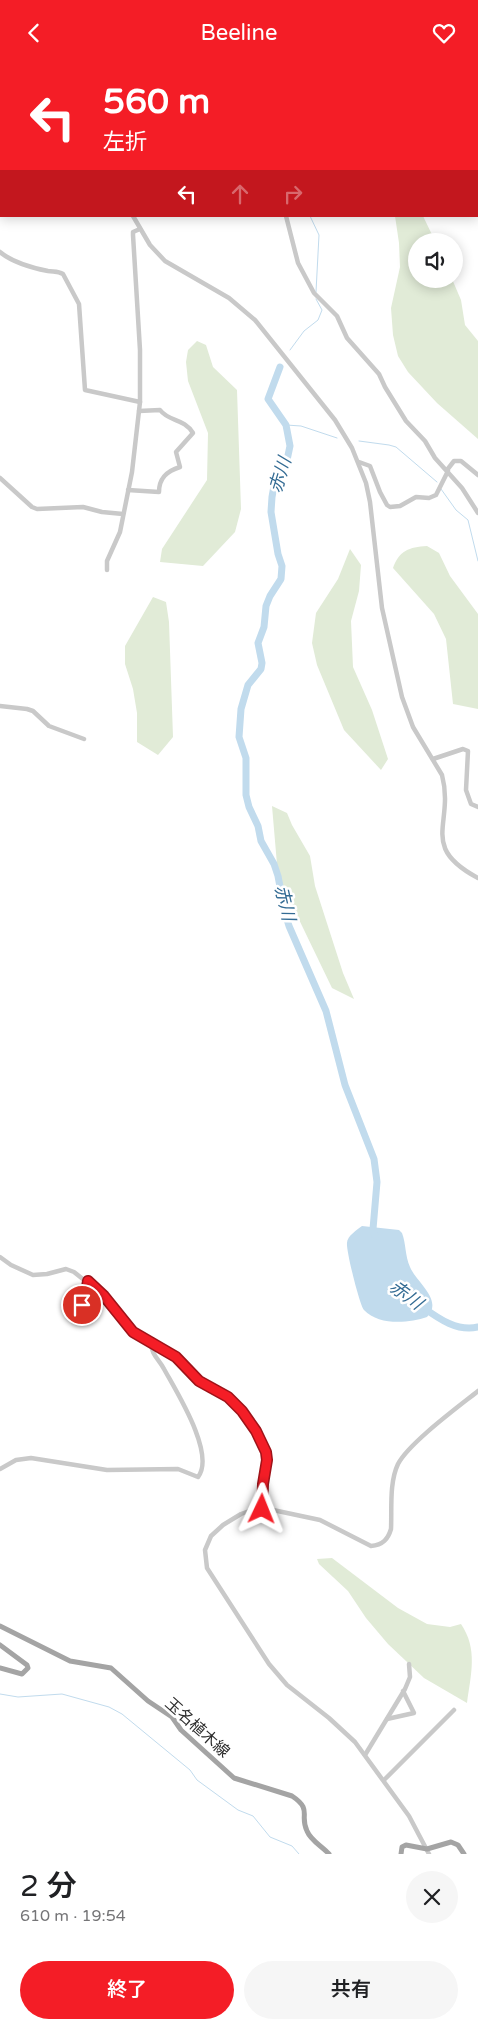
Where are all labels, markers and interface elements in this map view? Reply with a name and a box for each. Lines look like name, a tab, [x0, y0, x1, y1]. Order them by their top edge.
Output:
icon: back	[20, 19, 48, 47]
icon: heart	[430, 19, 458, 47]
text: Beeline	[201, 20, 277, 46]
text: 560 m	[103, 81, 210, 123]
icon: left	[20, 85, 85, 150]
text: 左折	[103, 129, 147, 155]
icon: left	[173, 180, 201, 208]
icon: ahead	[226, 180, 254, 208]
icon: right	[279, 180, 307, 208]
map controls	[408, 233, 463, 288]
button: sound	[408, 233, 463, 288]
water label: 赤川	[264, 453, 296, 495]
water label: 赤川	[270, 883, 300, 925]
water label: 赤川	[385, 1276, 429, 1316]
pin	[61, 1284, 103, 1326]
icon: arrive	[68, 1291, 96, 1319]
position arrow	[235, 1482, 287, 1534]
street label: 玉名植木線	[161, 1694, 234, 1762]
text: 2 分	[20, 1868, 77, 1905]
button: close	[406, 1871, 458, 1923]
text: 610 m · 19:54	[20, 1906, 126, 1926]
button: 終了	[20, 1961, 234, 2019]
button: 共有	[244, 1961, 458, 2019]

